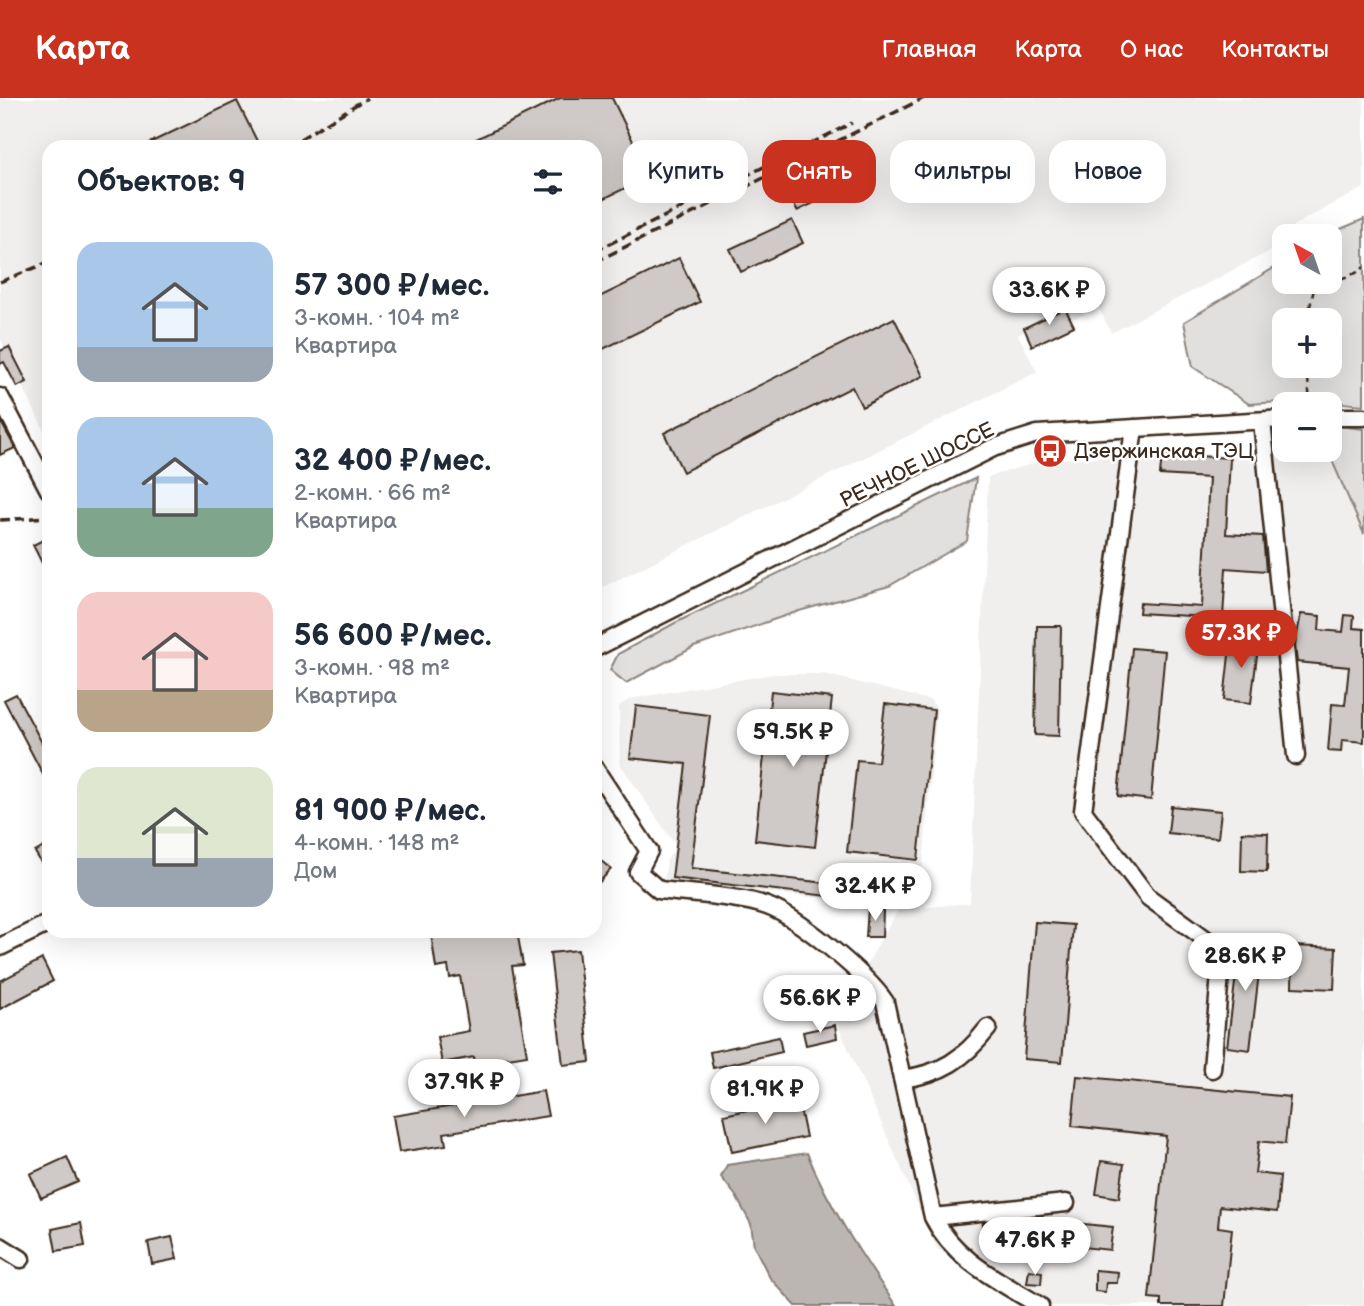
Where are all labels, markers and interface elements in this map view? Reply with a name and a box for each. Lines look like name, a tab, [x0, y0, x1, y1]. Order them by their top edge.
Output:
text: Карта	[35, 29, 130, 69]
text: Главная	[882, 35, 976, 64]
text: Карта	[1014, 35, 1082, 64]
text: О нас	[1120, 35, 1183, 64]
text: Контакты	[1221, 35, 1329, 64]
chip: Купить	[623, 140, 748, 203]
chip: Снять	[762, 140, 876, 203]
chip: Фильтры	[890, 140, 1035, 203]
chip: Новое	[1049, 140, 1166, 203]
icon: filters	[529, 163, 567, 201]
text: Объектов: 9	[77, 164, 246, 200]
north arrow	[1272, 224, 1342, 294]
map controls	[1272, 224, 1342, 462]
text: 57 300 ₽/мес.	[294, 268, 489, 304]
pin: 33.6K ₽	[984, 268, 1114, 327]
icon: home	[133, 270, 217, 354]
text: 33.6K ₽	[1008, 276, 1090, 304]
text: 3-комн. · 104 m²	[294, 304, 460, 332]
button: +	[1272, 308, 1342, 378]
text: Квартира	[294, 332, 397, 360]
button: −	[1272, 392, 1342, 462]
street label: РЕЧНОЕ ШОССЕ	[836, 417, 998, 513]
bus stop icon: Дзержинская ТЭЦ	[1031, 432, 1069, 470]
place label: Дзержинская ТЭЦ	[1074, 439, 1254, 464]
text: 32 400 ₽/мес.	[294, 443, 491, 479]
icon: home	[133, 445, 217, 529]
text: 2-комн. · 66 m²	[294, 479, 451, 507]
text: Квартира	[294, 507, 397, 535]
pin: 57.3K ₽	[1176, 610, 1306, 670]
text: 56 600 ₽/мес.	[294, 618, 492, 654]
text: 57.3K ₽	[1201, 619, 1281, 647]
icon: home	[133, 620, 217, 704]
text: 3-комн. · 98 m²	[294, 654, 450, 682]
text: Квартира	[294, 682, 397, 710]
pin: 59.5K ₽	[728, 710, 858, 769]
text: 59.5K ₽	[753, 718, 833, 746]
text: 81 900 ₽/мес.	[294, 793, 486, 829]
icon: home	[133, 795, 217, 879]
text: 4-комн. · 148 m²	[294, 829, 459, 857]
text: Дом	[294, 857, 337, 885]
pin: 32.4K ₽	[810, 864, 940, 923]
text: 32.4K ₽	[834, 872, 916, 900]
pin: 28.6K ₽	[1180, 934, 1310, 993]
text: 28.6K ₽	[1204, 942, 1286, 970]
pin: 56.6K ₽	[755, 976, 885, 1035]
text: 56.6K ₽	[779, 984, 861, 1012]
pin: 37.9K ₽	[399, 1060, 529, 1119]
pin: 81.9K ₽	[700, 1066, 830, 1126]
text: 37.9K ₽	[424, 1068, 504, 1096]
text: 81.9K ₽	[726, 1075, 804, 1103]
pin: 47.6K ₽	[970, 1218, 1100, 1277]
text: 47.6K ₽	[995, 1226, 1075, 1254]

